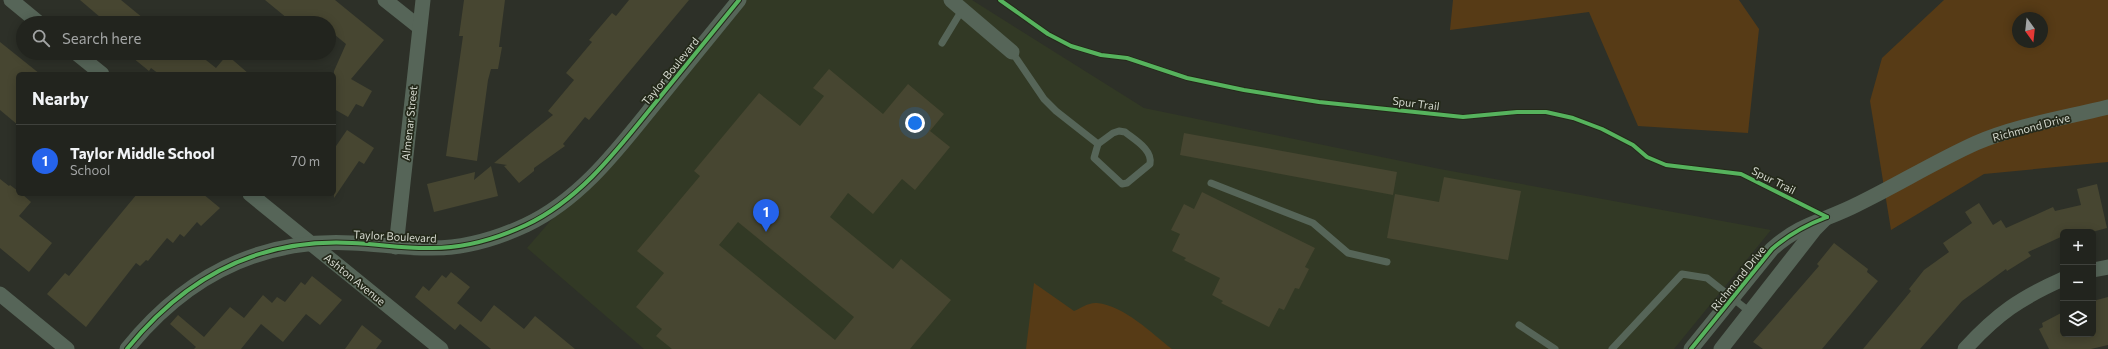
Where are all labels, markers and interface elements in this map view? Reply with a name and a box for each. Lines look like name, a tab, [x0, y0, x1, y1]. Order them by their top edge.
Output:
north arrow	[2012, 12, 2048, 48]
search box	[16, 16, 336, 60]
icon: search	[30, 27, 52, 49]
text: Search here	[62, 29, 141, 47]
street label: Taylor Boulevard	[639, 34, 701, 108]
street label: Almenar Street	[399, 84, 419, 161]
text: Nearby	[32, 88, 89, 109]
street label: Spur Trail	[1392, 94, 1440, 112]
street label: Richmond Drive	[1991, 110, 2071, 144]
your location	[905, 113, 925, 133]
text: Taylor Middle School	[70, 144, 215, 162]
text: 1	[42, 153, 48, 169]
text: 70 m	[291, 153, 320, 169]
text: School	[70, 162, 110, 178]
street label: Spur Trail	[1750, 163, 1798, 197]
pin: 1	[753, 199, 779, 232]
street label: Taylor Boulevard	[353, 227, 437, 245]
map controls	[2060, 229, 2096, 337]
button: +	[2060, 229, 2096, 265]
street label: Richmond Drive	[1708, 243, 1768, 313]
street label: Ashton Avenue	[322, 250, 388, 308]
button: −	[2060, 265, 2096, 301]
button: layers	[2060, 301, 2096, 337]

